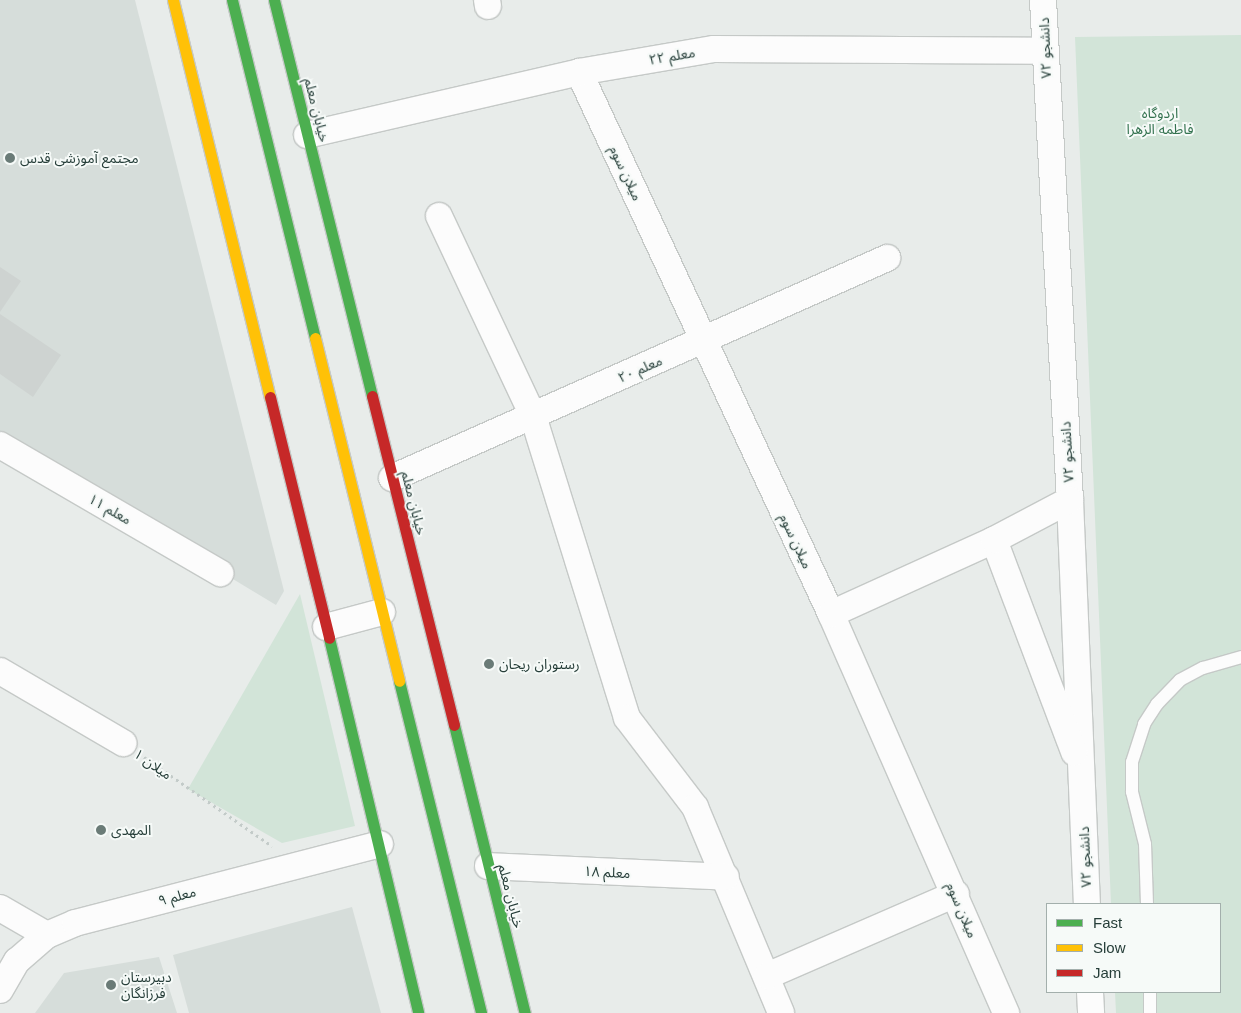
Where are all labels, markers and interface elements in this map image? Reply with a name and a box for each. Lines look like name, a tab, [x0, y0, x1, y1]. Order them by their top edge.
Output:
street label: دانشجو ۷۲	[1036, 17, 1054, 79]
street label: معلم ۲۲	[648, 44, 696, 68]
street label: خیابان معلم	[301, 76, 333, 144]
park label: اردوگاه فاطمه الزهرا	[1126, 105, 1194, 138]
street label: میلان سوم	[606, 143, 646, 203]
place label: مجتمع آموزشی قدس	[20, 150, 139, 166]
marker: مجتمع آموزشی قدس	[4, 152, 16, 164]
street label: معلم ۲۰	[615, 352, 665, 386]
street label: دانشجو ۷۲	[1057, 421, 1077, 483]
street label: خیابان معلم	[398, 469, 430, 537]
street label: معلم ۱۱	[86, 490, 134, 528]
street label: میلان سوم	[776, 511, 816, 571]
place label: رستوران ریحان	[499, 656, 580, 672]
marker: رستوران ریحان	[483, 658, 495, 670]
street label: میلان ۱	[131, 745, 175, 783]
place label: المهدی	[111, 822, 151, 838]
marker: المهدی	[95, 824, 107, 836]
street label: دانشجو ۷۲	[1076, 826, 1094, 888]
street label: خیابان معلم	[495, 862, 527, 930]
street label: معلم ۱۸	[583, 862, 631, 882]
street label: میلان سوم	[943, 880, 981, 940]
street label: معلم ۹	[156, 883, 198, 909]
legend	[1046, 903, 1221, 993]
text: Fast	[1093, 914, 1122, 931]
text: Slow	[1093, 939, 1126, 956]
text: Jam	[1093, 964, 1121, 981]
place label: دبیرستان فرزانگان	[121, 969, 172, 1002]
marker: دبیرستان فرزانگان	[105, 979, 117, 991]

